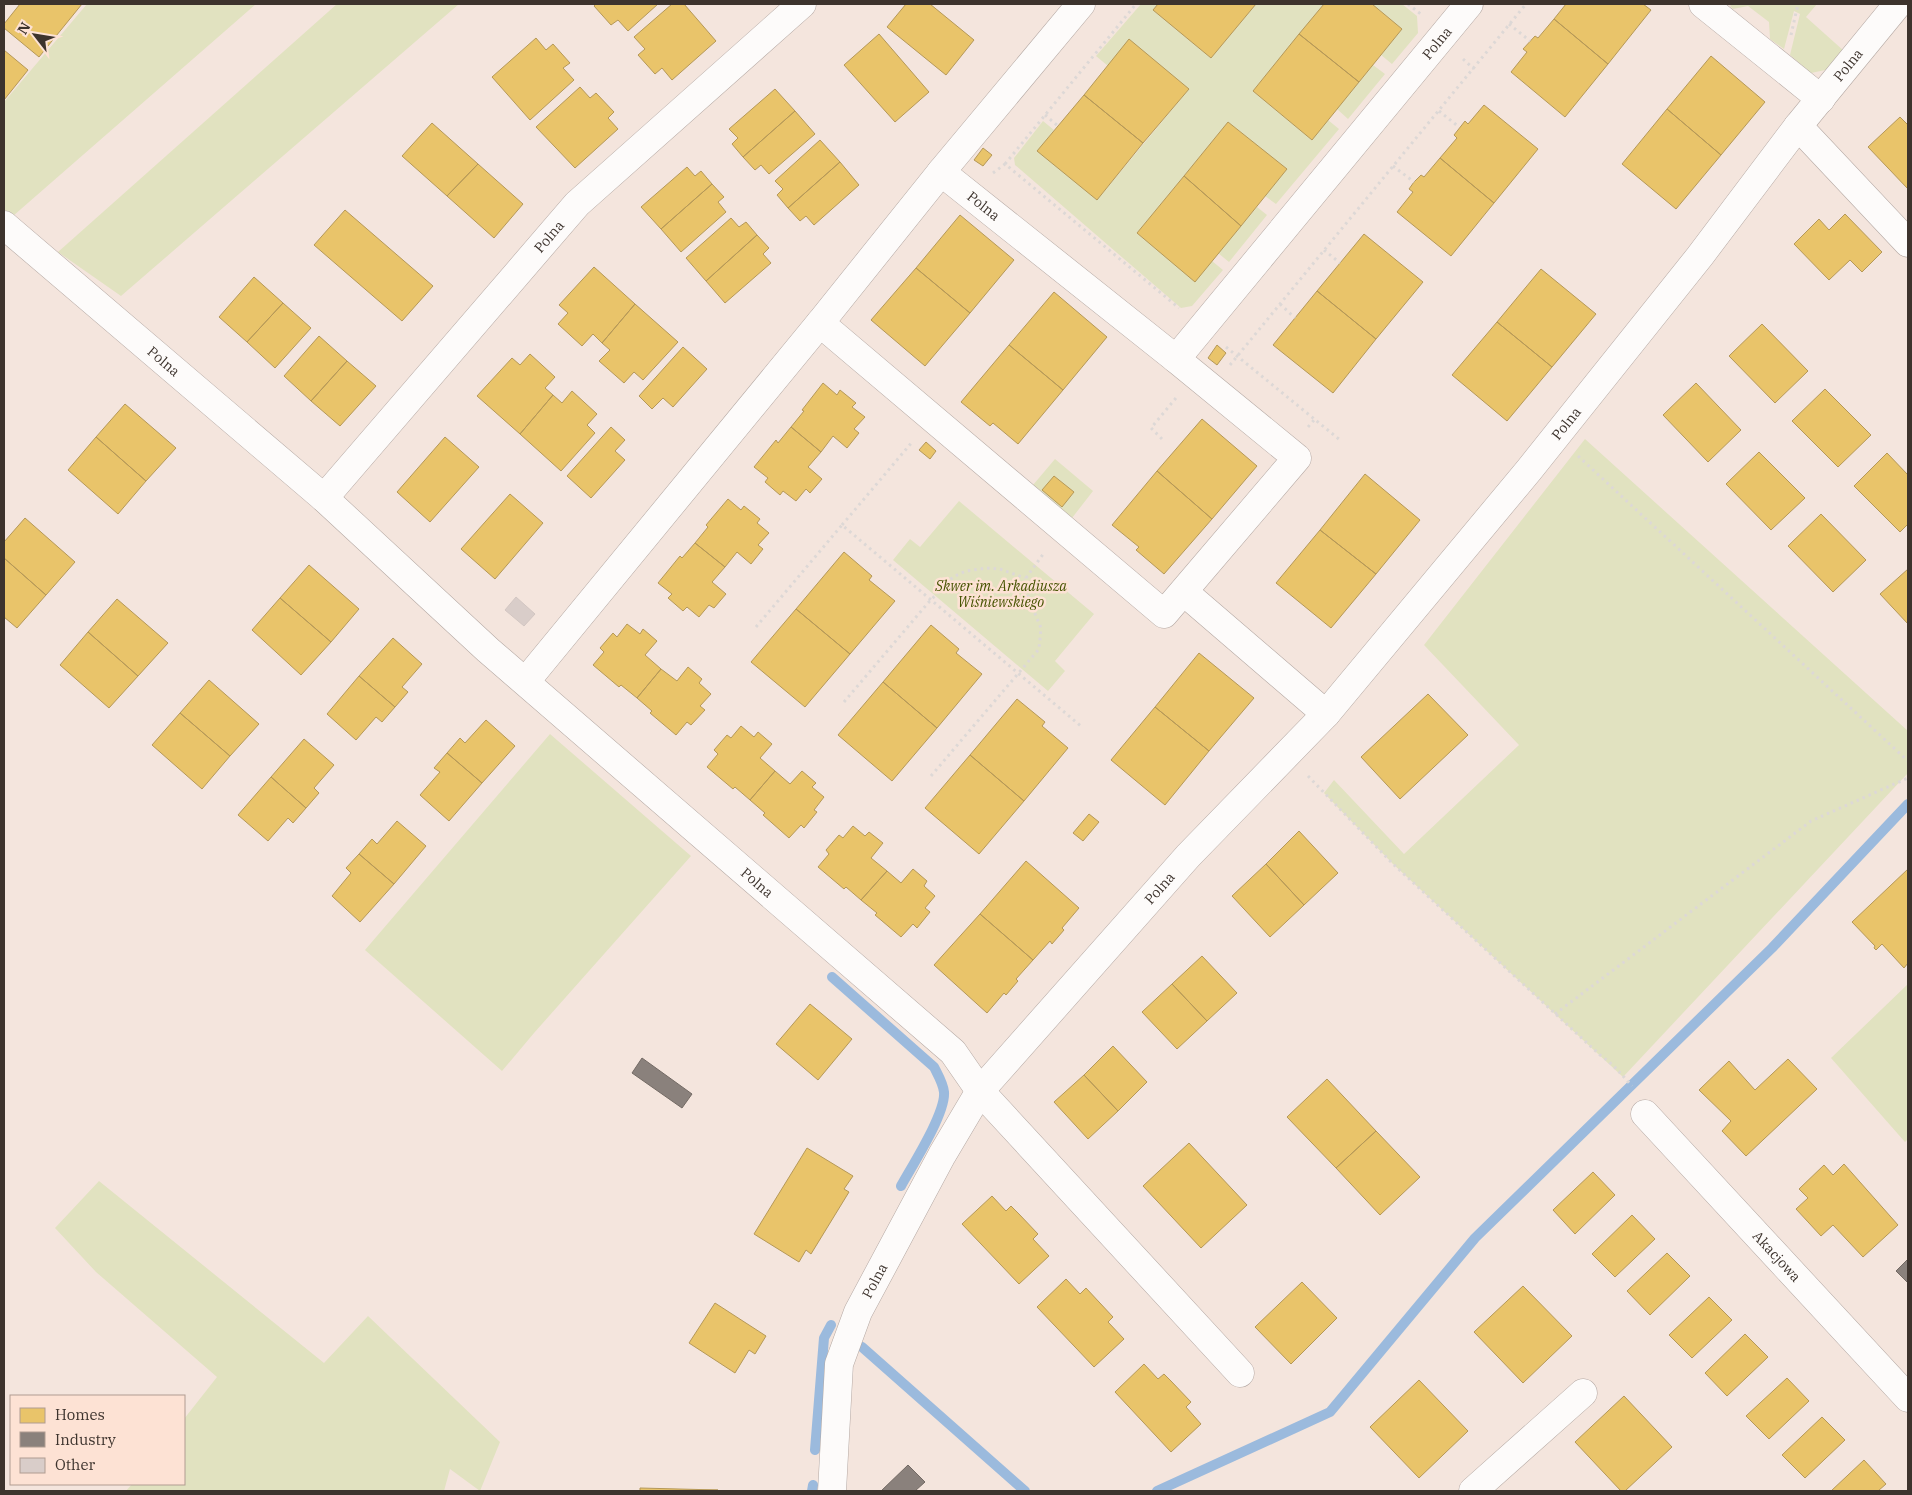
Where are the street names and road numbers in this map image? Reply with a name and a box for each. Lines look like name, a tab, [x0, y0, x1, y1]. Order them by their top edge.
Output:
street label: Polna	[1418, 23, 1456, 63]
street label: Polna	[1829, 45, 1867, 85]
street label: Polna	[963, 187, 1004, 225]
street label: Polna	[530, 216, 568, 256]
street label: Polna	[144, 342, 184, 380]
street label: Polna	[1548, 403, 1585, 444]
street label: Polna	[737, 864, 777, 902]
street label: Polna	[1141, 868, 1179, 908]
street label: Akacjowa	[1749, 1227, 1805, 1286]
street label: Polna	[858, 1260, 892, 1301]

